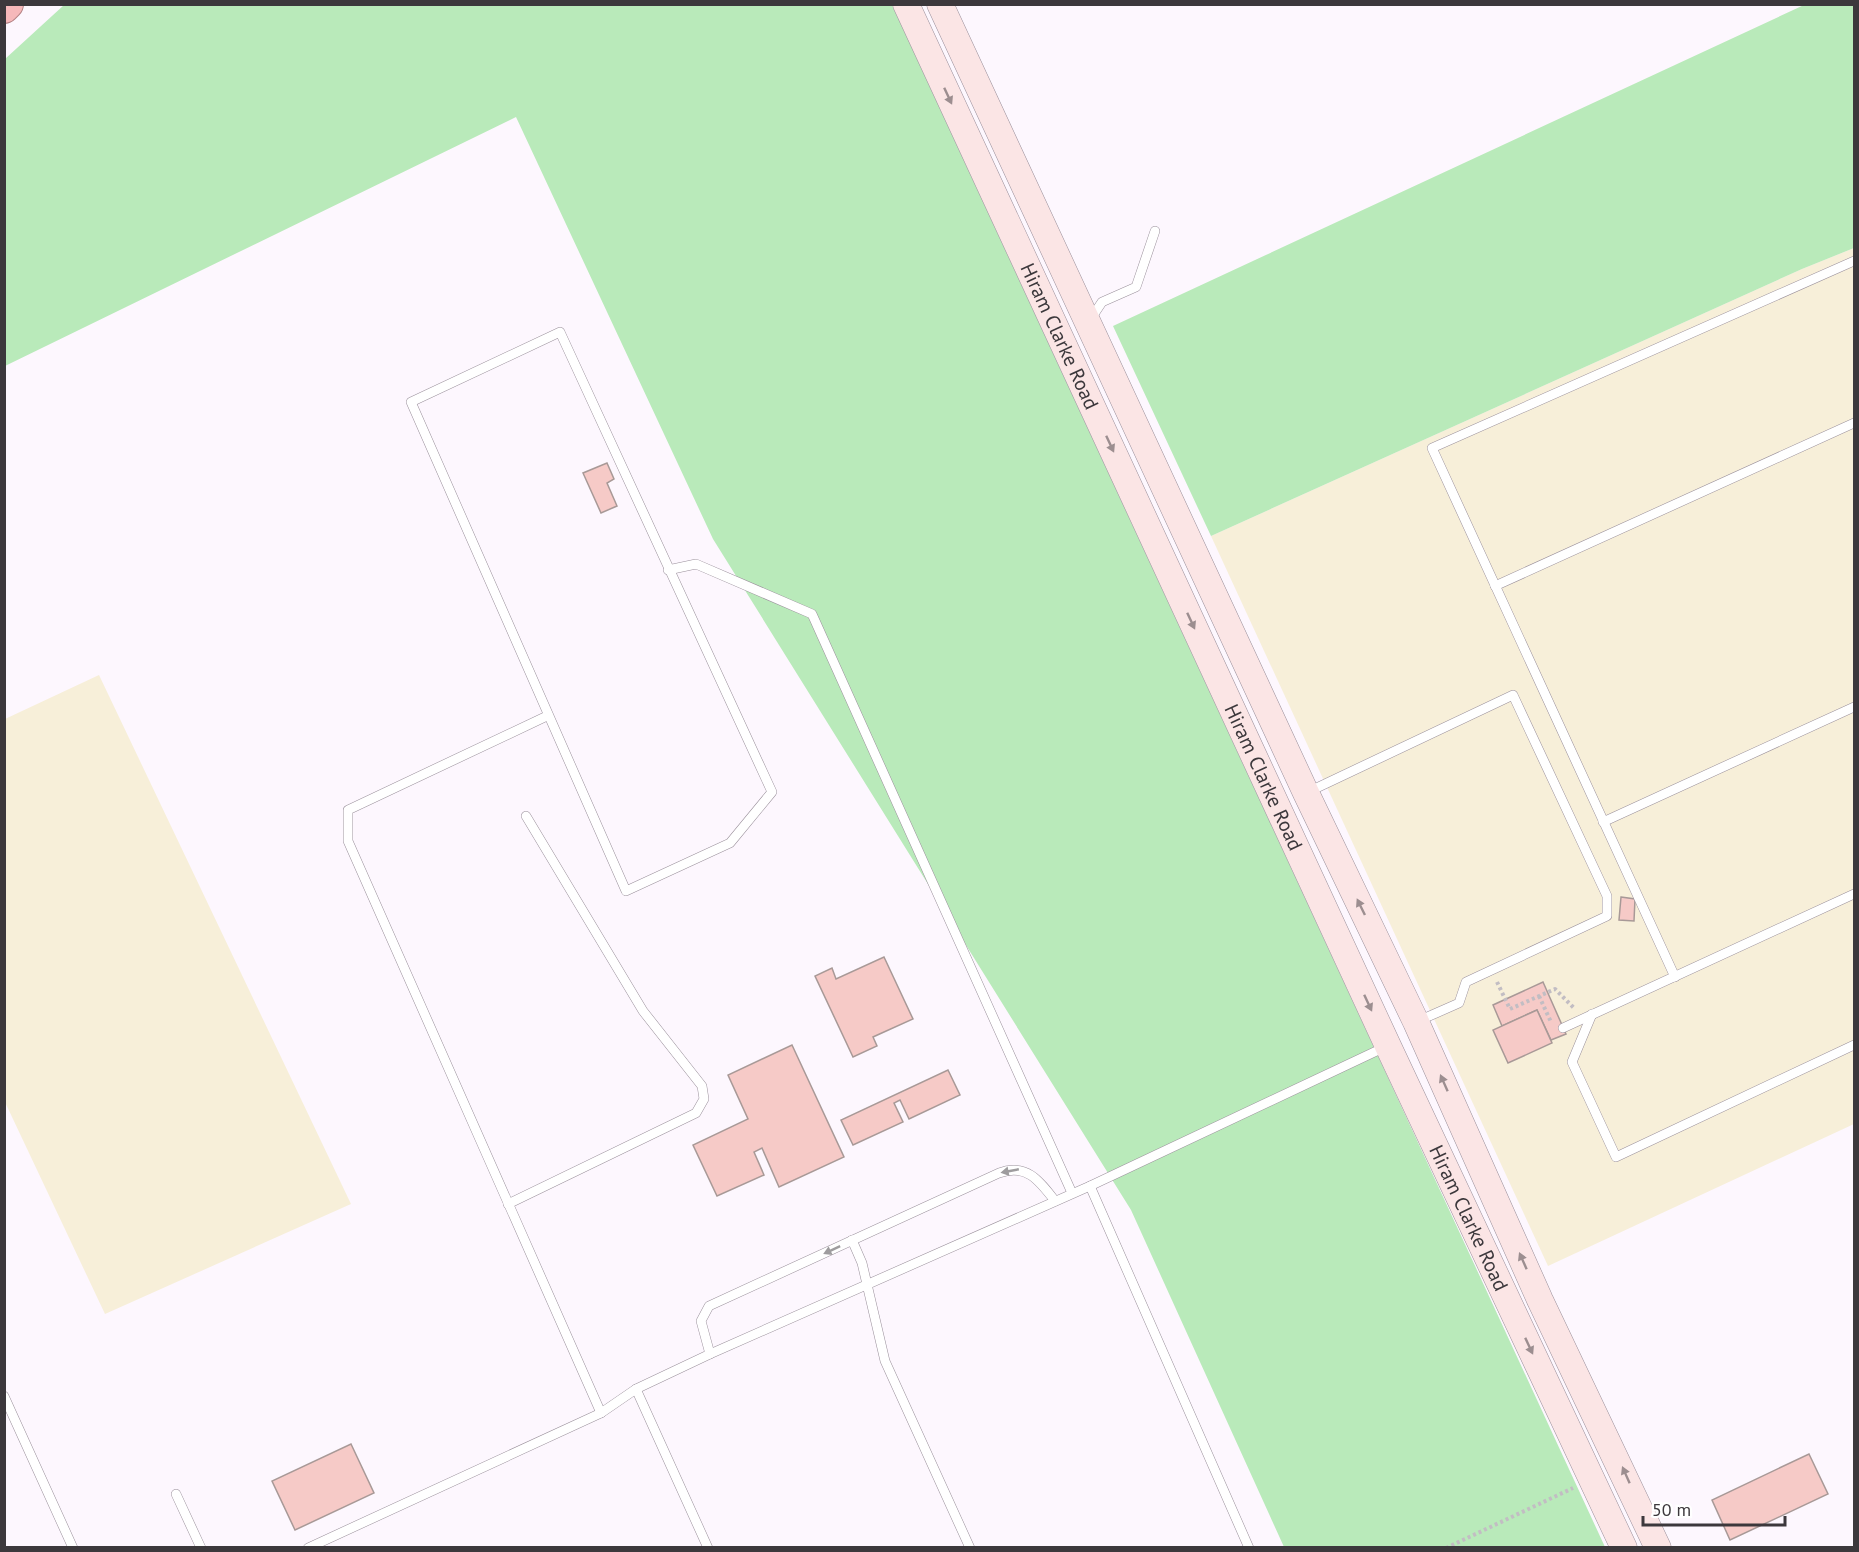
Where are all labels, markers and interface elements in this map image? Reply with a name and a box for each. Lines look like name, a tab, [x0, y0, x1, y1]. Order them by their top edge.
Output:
one-way arrow	[944, 87, 953, 104]
street label: Hiram Clarke Road	[1015, 259, 1105, 414]
one-way arrow	[1105, 436, 1114, 453]
one-way arrow	[1187, 613, 1196, 630]
street label: Hiram Clarke Road	[1219, 700, 1309, 855]
one-way arrow	[1356, 898, 1366, 915]
one-way arrow	[1363, 995, 1373, 1013]
one-way arrow	[1439, 1075, 1448, 1092]
street label: Hiram Clarke Road	[1423, 1141, 1514, 1295]
one-way arrow	[1000, 1167, 1019, 1176]
one-way arrow	[823, 1245, 840, 1254]
one-way arrow	[1518, 1252, 1528, 1270]
one-way arrow	[1525, 1337, 1534, 1354]
one-way arrow	[1620, 1466, 1630, 1484]
scale bar	[1643, 1489, 1786, 1527]
text: 50 m	[1652, 1498, 1691, 1521]

